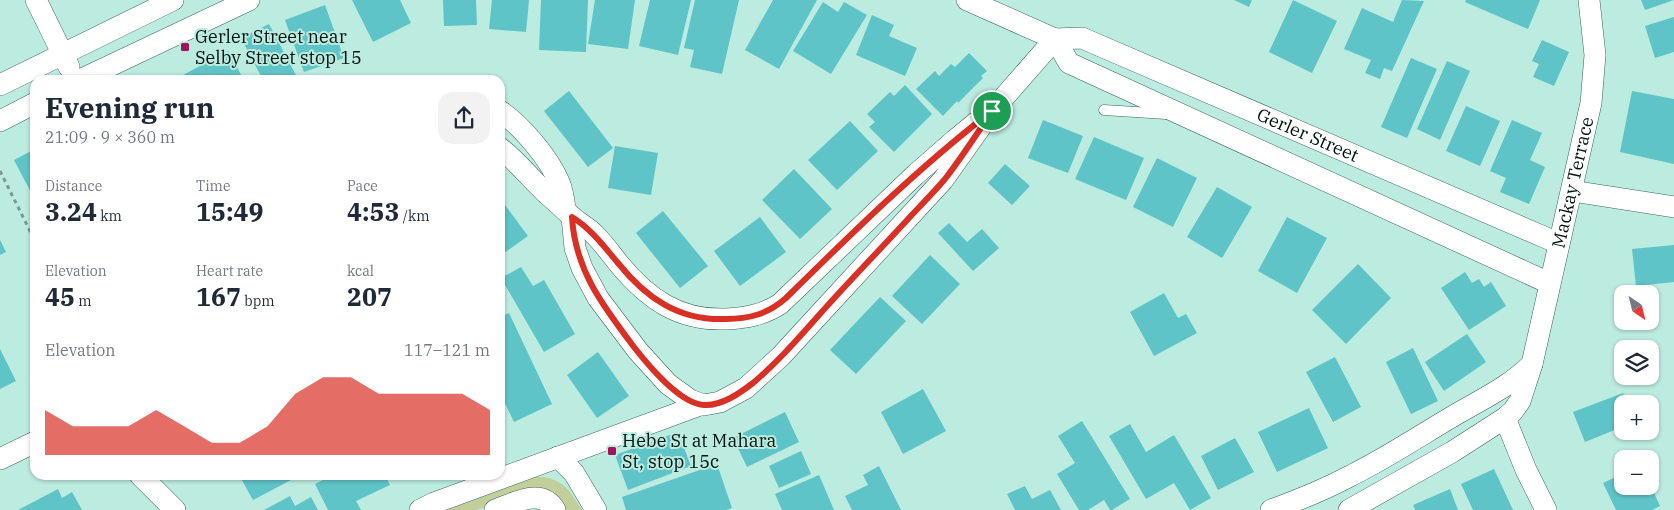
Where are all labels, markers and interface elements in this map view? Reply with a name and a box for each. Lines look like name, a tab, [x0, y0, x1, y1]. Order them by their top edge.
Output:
place label: Gerler Street near Selby Street stop 15	[195, 25, 362, 69]
marker: Gerler Street near Selby Street stop 15	[179, 41, 191, 53]
text: Evening run	[45, 89, 214, 126]
pin	[971, 90, 1013, 132]
button: share	[438, 92, 490, 144]
icon: arrive	[978, 97, 1006, 125]
street label: Gerler Street	[1254, 103, 1362, 167]
street label: Mackay Terrace	[1547, 115, 1599, 250]
text: 21:09 · 9 × 360 m	[45, 127, 175, 147]
text: Distance	[45, 177, 102, 195]
text: Time	[196, 177, 230, 195]
text: Pace	[347, 177, 378, 195]
text: 3.24	[45, 195, 97, 228]
text: 15:49	[196, 195, 264, 228]
text: 4:53	[347, 195, 400, 228]
text: km	[97, 207, 122, 225]
text: /km	[400, 207, 429, 225]
text: Elevation	[45, 262, 107, 280]
text: Heart rate	[196, 262, 263, 280]
text: kcal	[347, 262, 374, 280]
text: 45	[45, 280, 75, 313]
text: 167	[196, 280, 241, 313]
text: 207	[347, 280, 392, 313]
north arrow	[1614, 285, 1659, 330]
map controls	[1614, 285, 1659, 495]
text: m	[75, 292, 92, 310]
text: bpm	[241, 292, 275, 310]
text: Elevation	[45, 340, 115, 360]
text: 117–121 m	[404, 340, 490, 360]
button: layers	[1614, 340, 1659, 385]
button: +	[1614, 395, 1659, 440]
place label: Hebe St at Mahara St, stop 15c	[622, 429, 776, 473]
marker: Hebe St at Mahara St, stop 15c	[606, 445, 618, 457]
button: −	[1614, 450, 1659, 495]

